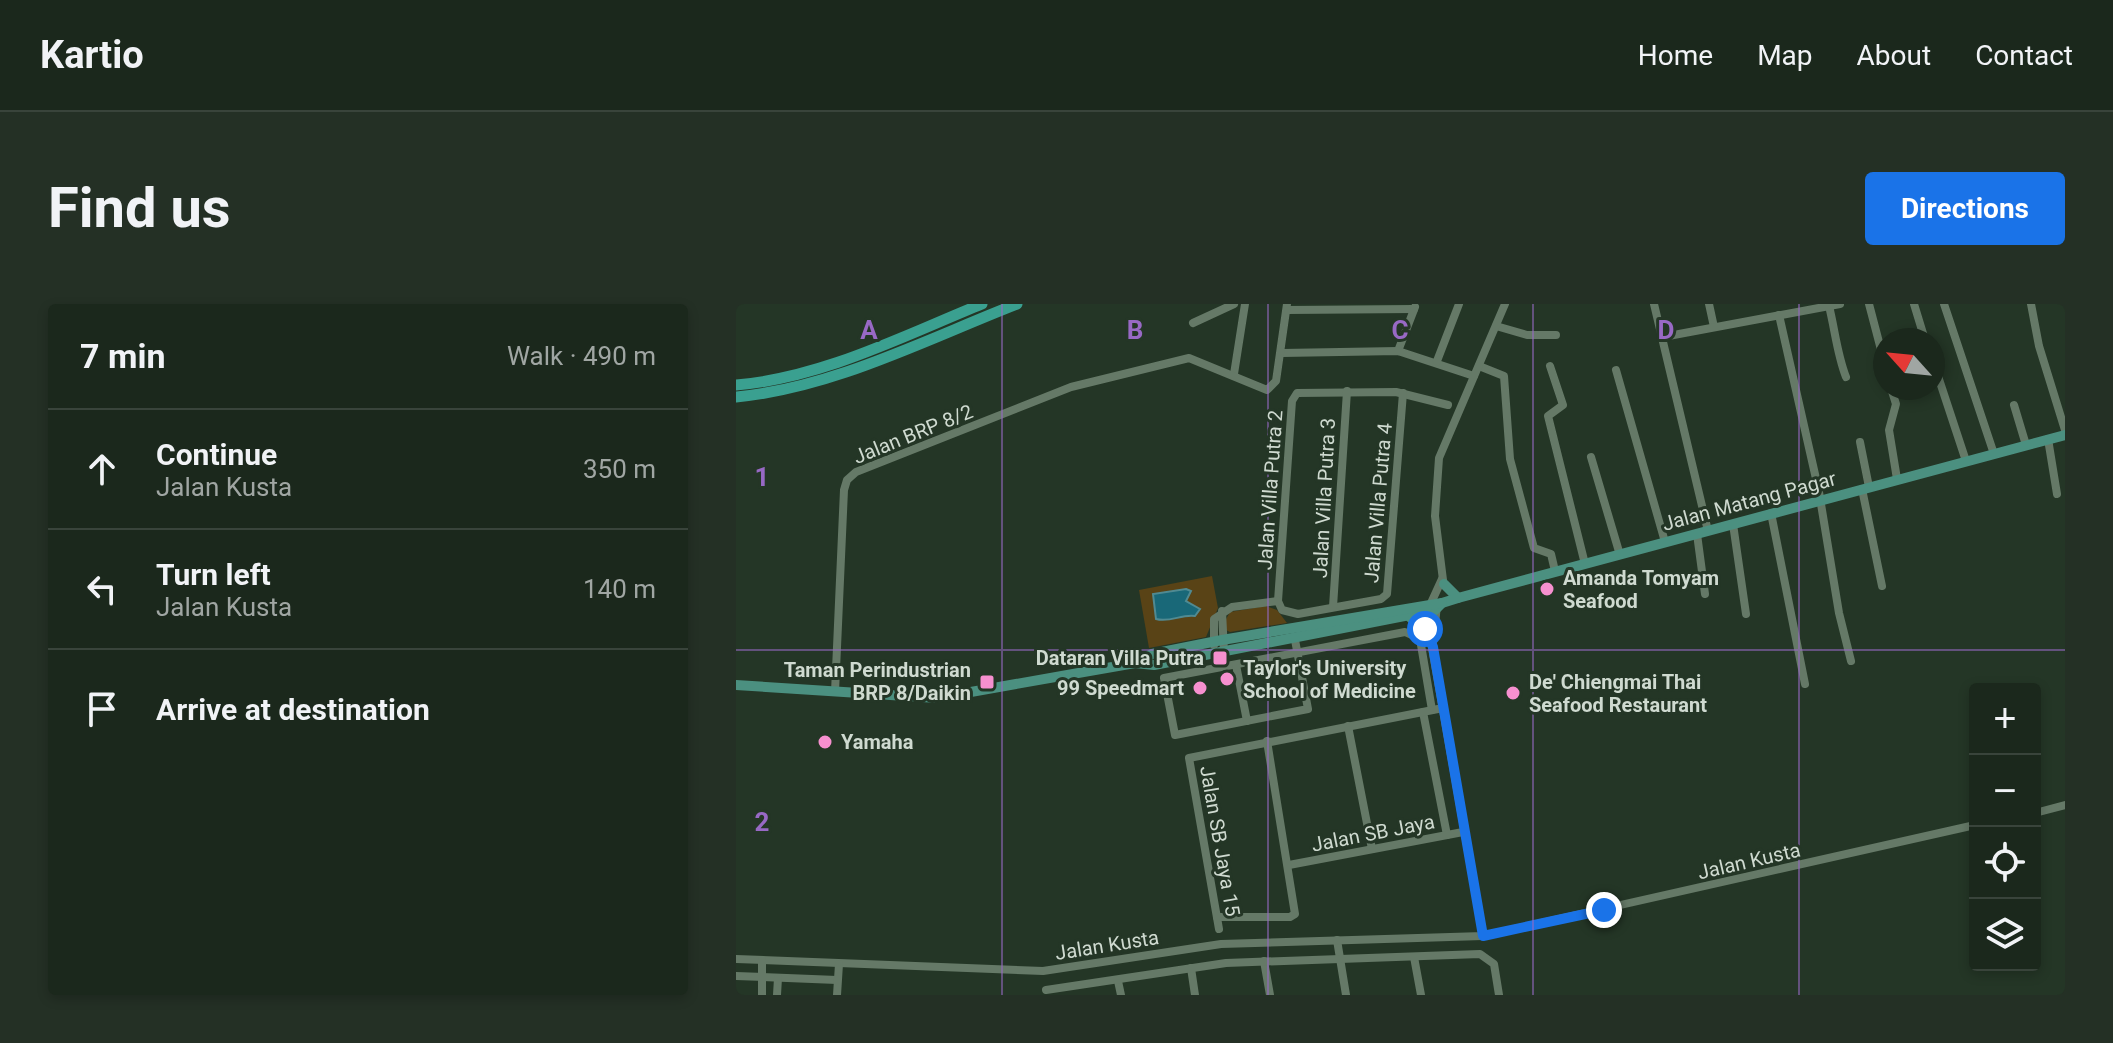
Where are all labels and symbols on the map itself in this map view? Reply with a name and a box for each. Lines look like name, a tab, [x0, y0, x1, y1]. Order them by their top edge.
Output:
text: A	[860, 315, 878, 345]
text: B	[1127, 315, 1143, 345]
text: C	[1391, 315, 1409, 345]
text: D	[1658, 315, 1674, 345]
north arrow	[1873, 328, 1945, 400]
street label: Jalan BRP 8/2	[850, 399, 976, 469]
street label: Jalan Villa Putra 2	[1252, 409, 1288, 571]
street label: Jalan Villa Putra 3	[1308, 417, 1340, 579]
street label: Jalan Villa Putra 4	[1359, 422, 1397, 584]
text: 1	[755, 462, 769, 492]
street label: Jalan Matang Pagar	[1659, 466, 1839, 536]
place label: Amanda Tomyam Seafood	[1563, 566, 1719, 613]
marker: Amanda Tomyam Seafood	[1538, 580, 1556, 598]
route start	[1407, 611, 1443, 647]
place label: Dataran Villa Putra	[1036, 646, 1204, 670]
marker: Dataran Villa Putra	[1211, 649, 1229, 667]
place label: Taylor's University School of Medicine	[1243, 656, 1416, 703]
place label: Taman Perindustrian BRP 8/Daikin	[784, 658, 971, 705]
marker: Taylor's University School of Medicine	[1218, 670, 1236, 688]
place label: De' Chiengmai Thai Seafood Restaurant	[1529, 670, 1707, 717]
marker: Taman Perindustrian BRP 8/Daikin	[978, 673, 996, 691]
place label: 99 Speedmart	[1057, 676, 1184, 700]
marker: 99 Speedmart	[1191, 679, 1209, 697]
marker: De' Chiengmai Thai Seafood Restaurant	[1504, 684, 1522, 702]
place label: Yamaha	[841, 730, 914, 754]
marker: Yamaha	[816, 733, 834, 751]
street label: Jalan SB Jaya 15	[1195, 764, 1245, 918]
text: 2	[755, 807, 769, 837]
street label: Jalan SB Jaya	[1309, 809, 1437, 857]
street label: Jalan Kusta	[1695, 838, 1803, 884]
route end	[1586, 892, 1622, 928]
street label: Jalan Kusta	[1053, 925, 1161, 965]

